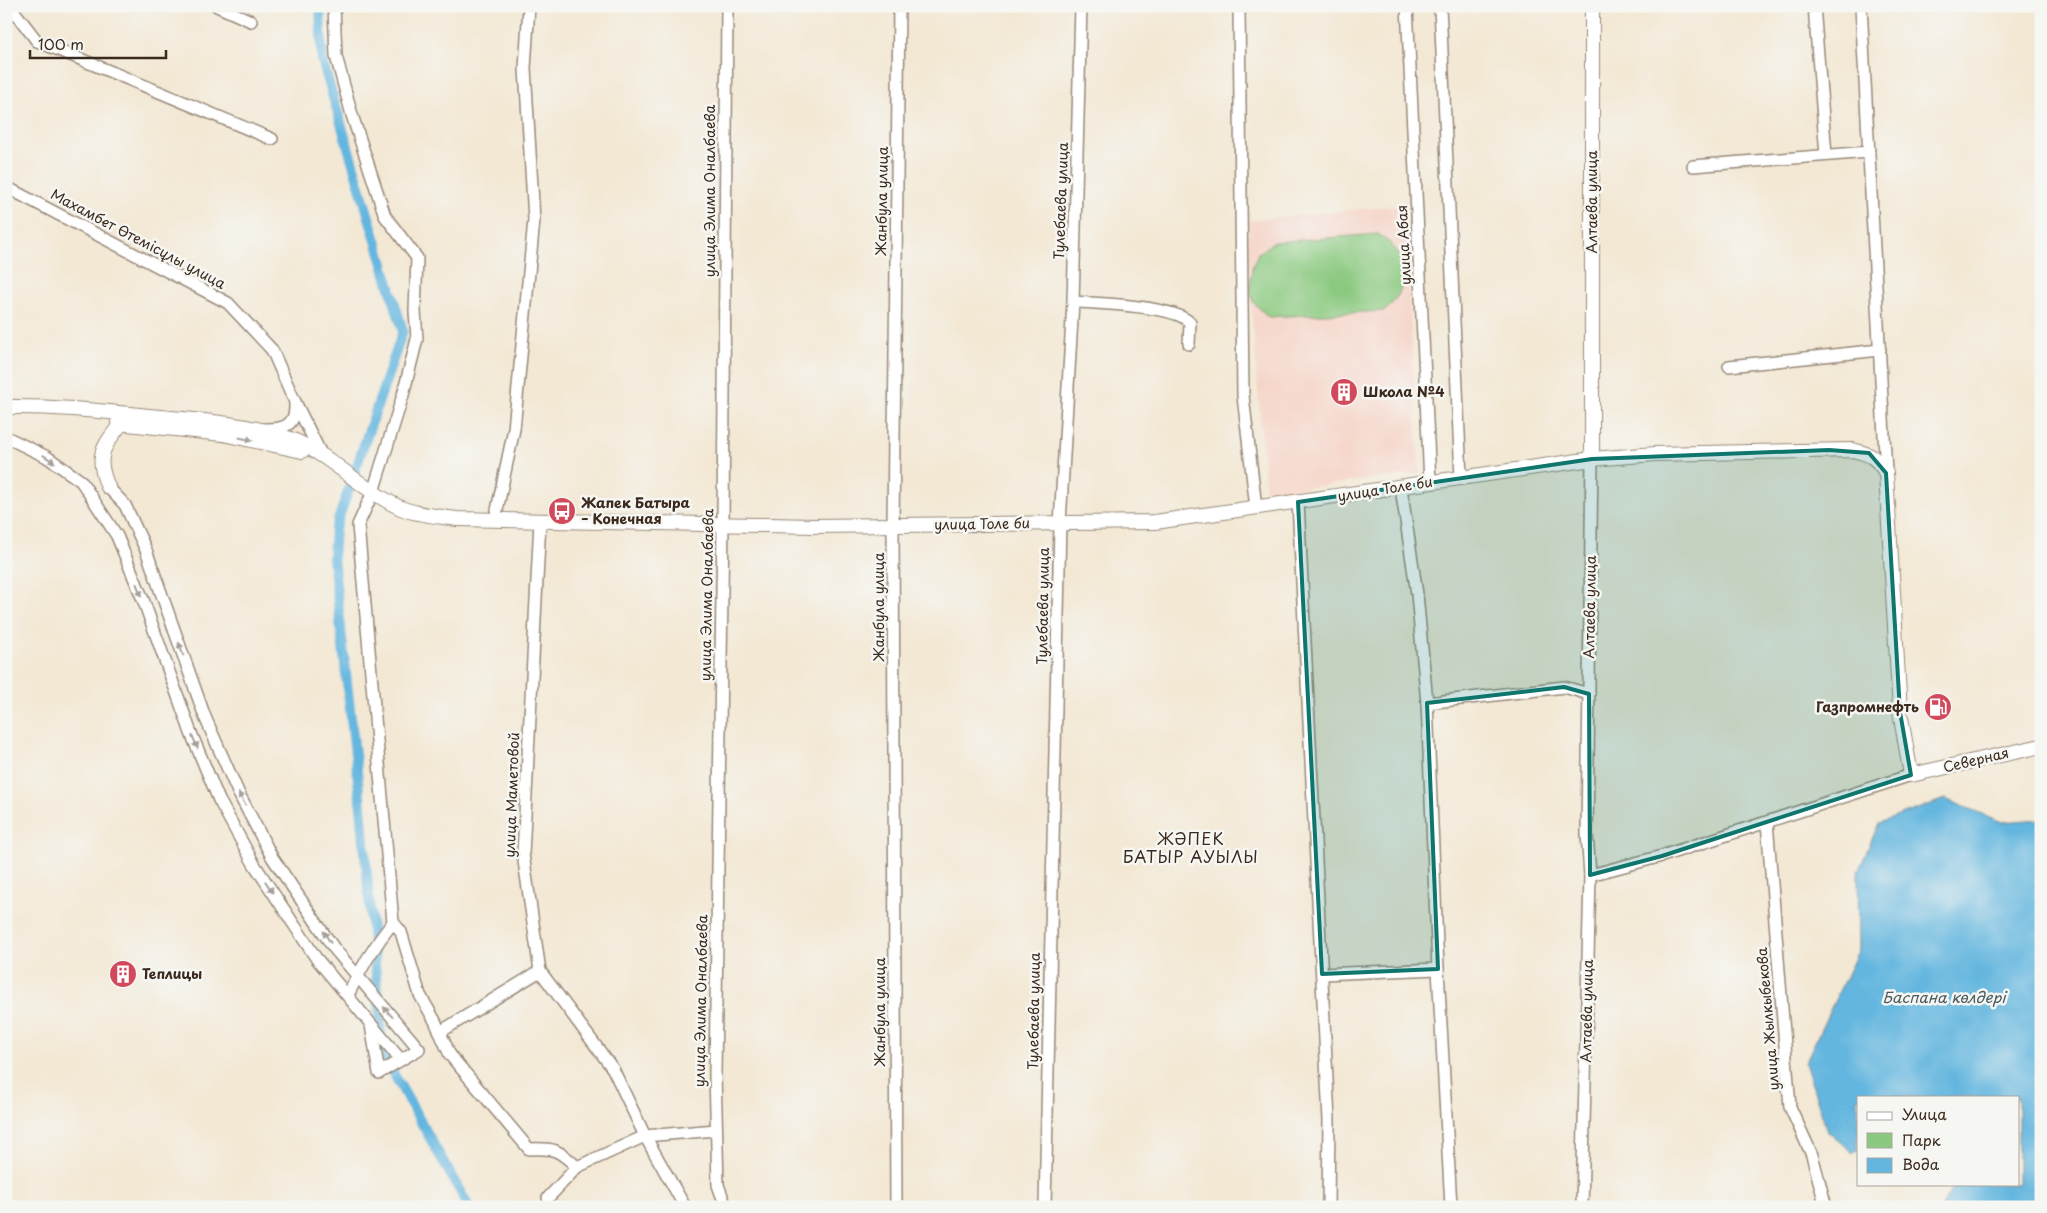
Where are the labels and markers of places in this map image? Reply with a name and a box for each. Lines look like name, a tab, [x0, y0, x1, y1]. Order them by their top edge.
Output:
building icon: Школа №4	[1329, 377, 1359, 407]
place label: Школа №4	[1363, 381, 1445, 402]
place label: Жапек Батыра – Конечная	[581, 492, 691, 529]
bus stop icon: Жапек Батыра – Конечная	[547, 496, 577, 526]
fuel station icon: Газпромнефть	[1923, 692, 1953, 722]
place label: Газпромнефть	[1816, 696, 1919, 717]
building icon: Теплицы	[108, 959, 138, 989]
place label: Теплицы	[142, 963, 202, 984]

